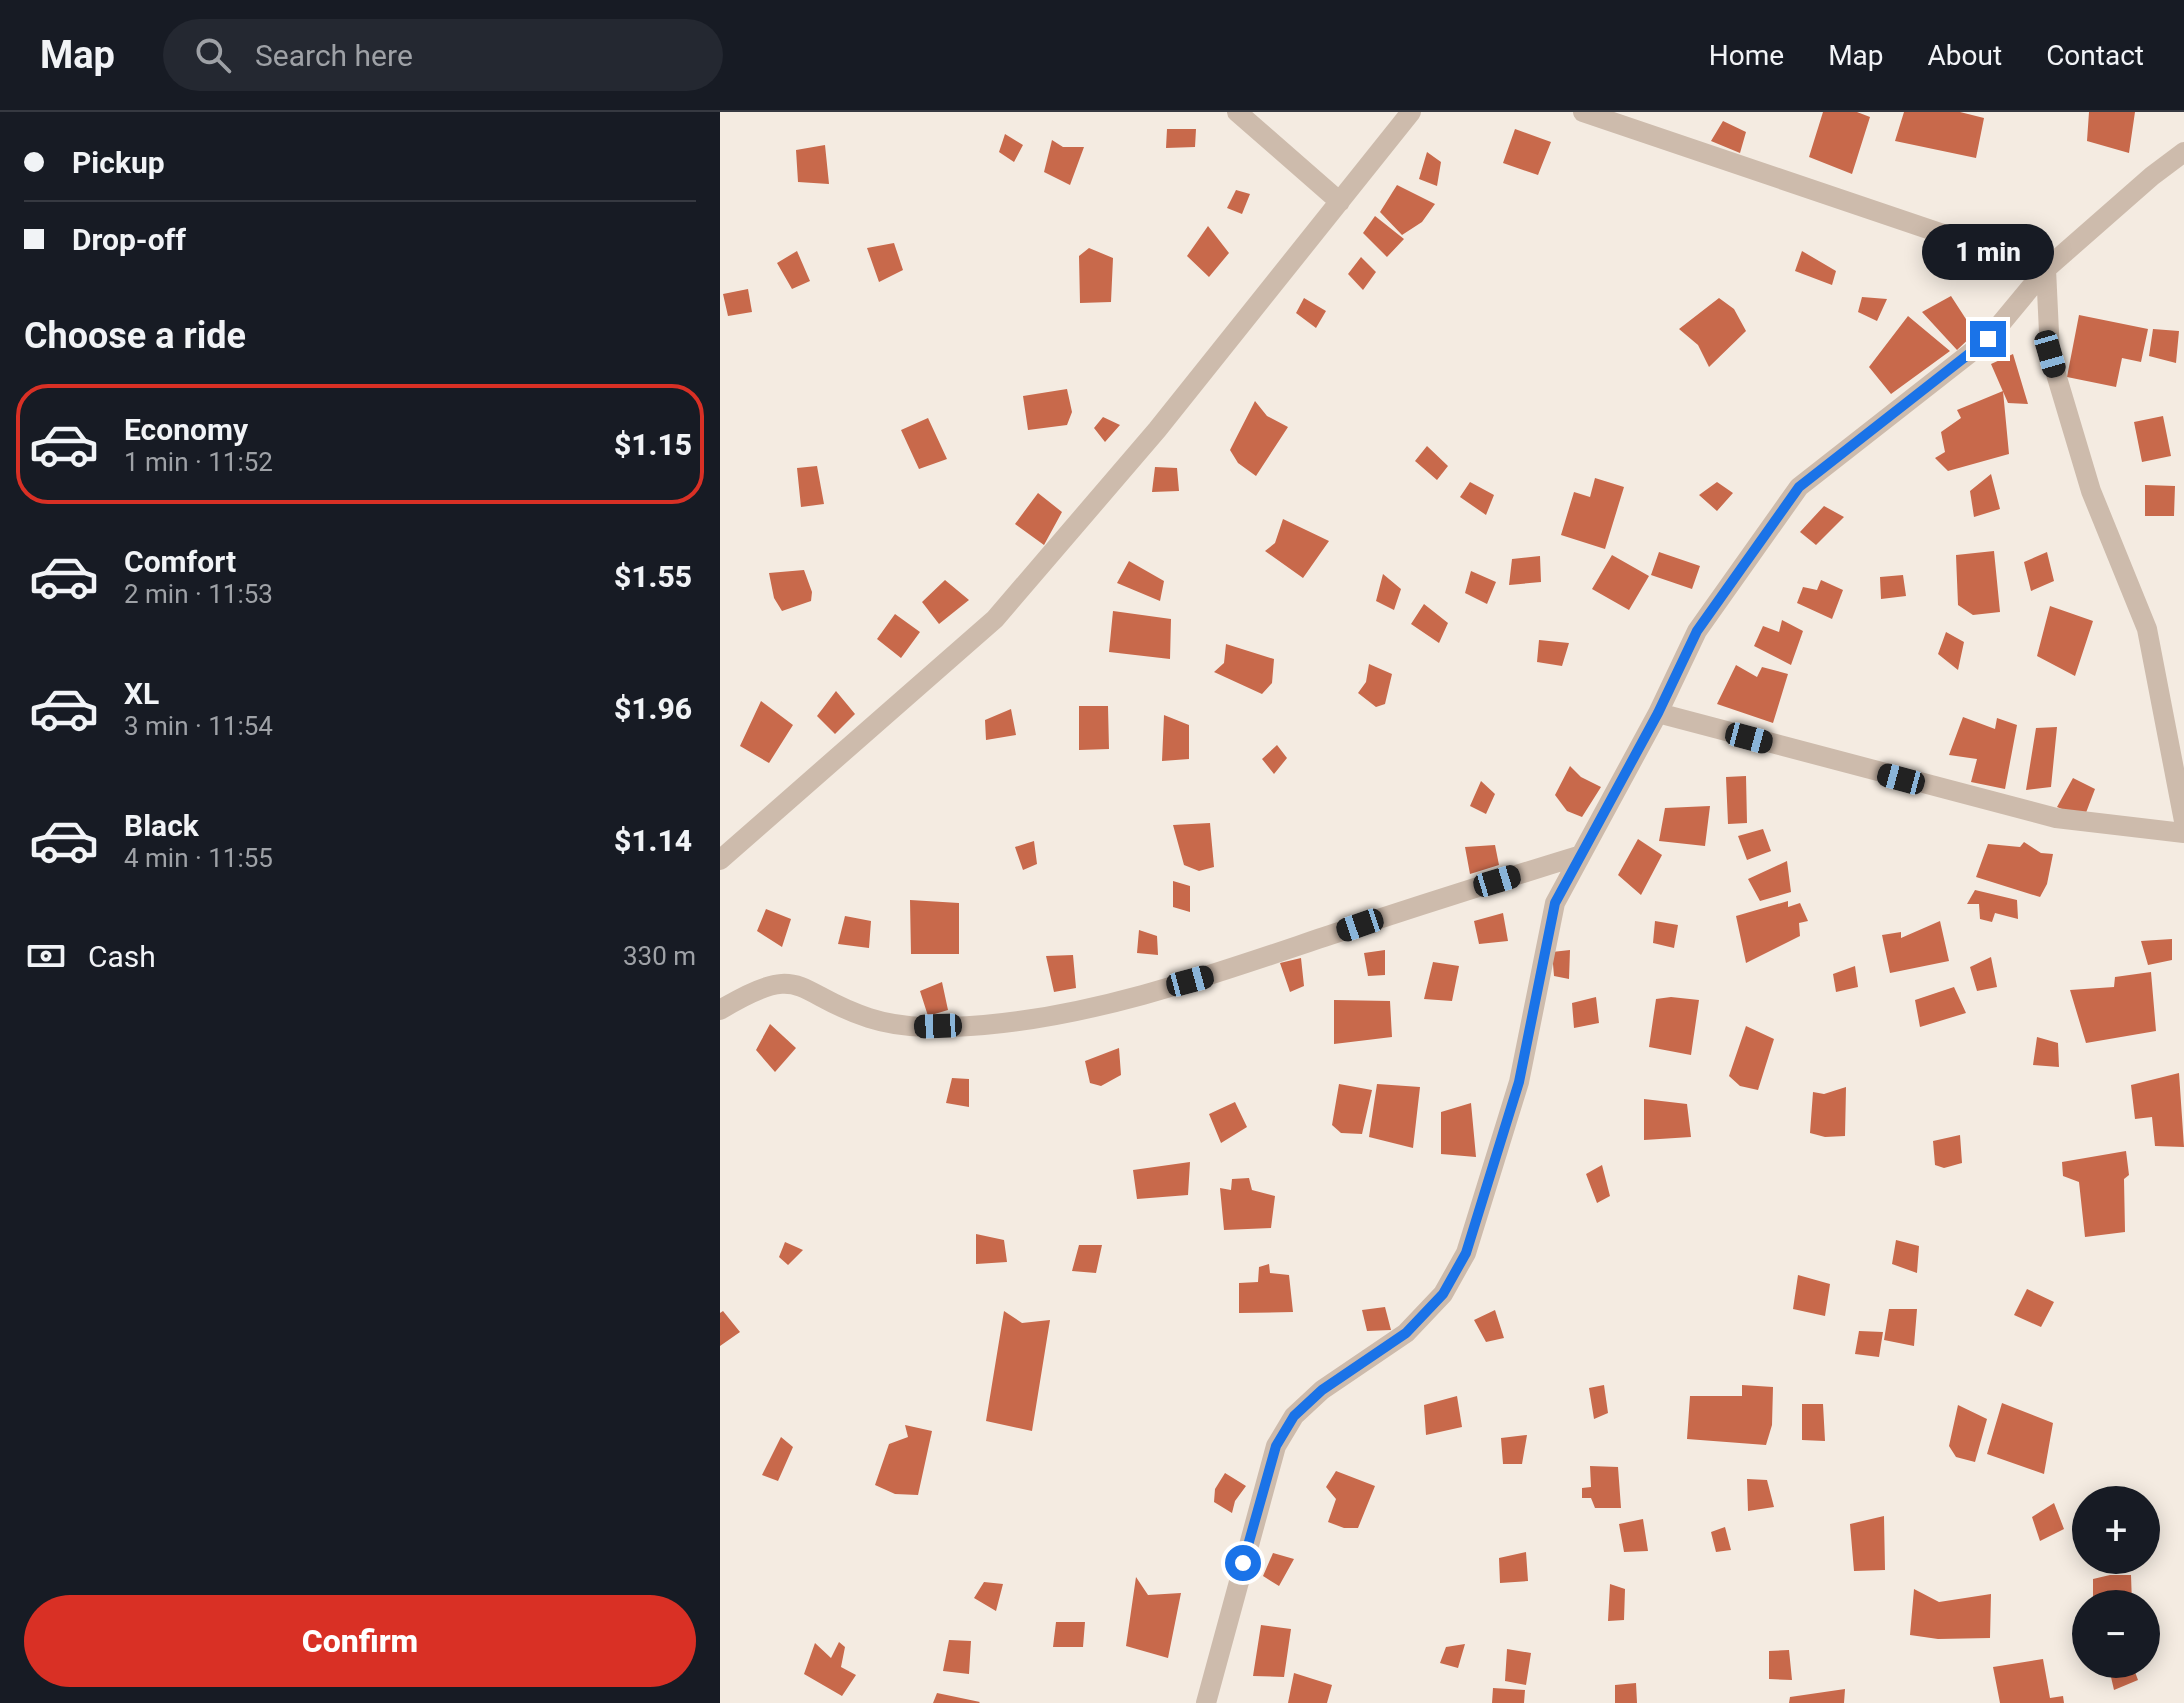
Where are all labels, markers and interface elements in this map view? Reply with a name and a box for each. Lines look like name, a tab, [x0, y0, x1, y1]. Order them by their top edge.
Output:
search box	[163, 19, 723, 91]
text: Map	[40, 33, 115, 77]
icon: search	[191, 33, 235, 77]
text: Search here	[255, 38, 413, 73]
text: Home	[1709, 39, 1784, 72]
text: Map	[1828, 39, 1884, 72]
text: About	[1928, 39, 2002, 72]
text: Contact	[2046, 39, 2144, 72]
text: Pickup	[72, 145, 165, 180]
text: Drop-off	[72, 222, 186, 257]
callout: 1 min	[1922, 223, 2054, 279]
text: 1 min	[1955, 237, 2021, 267]
text: Choose a ride	[24, 315, 246, 357]
route end	[1970, 321, 2006, 357]
car	[2032, 328, 2068, 380]
icon: car	[28, 408, 100, 480]
text: Economy	[124, 412, 248, 447]
text: $1.15	[614, 427, 692, 462]
text: 1 min · 11:52	[124, 447, 273, 477]
icon: car	[28, 540, 100, 612]
text: Comfort	[124, 544, 236, 579]
text: $1.55	[614, 559, 692, 594]
text: 2 min · 11:53	[124, 579, 273, 609]
icon: car	[28, 672, 100, 744]
text: XL	[124, 676, 159, 711]
text: $1.96	[614, 691, 692, 726]
text: 3 min · 11:54	[124, 711, 273, 741]
car	[1723, 720, 1775, 756]
car	[1875, 761, 1927, 797]
icon: car	[28, 804, 100, 876]
text: Black	[124, 808, 199, 843]
text: $1.14	[614, 823, 692, 858]
text: 4 min · 11:55	[124, 843, 273, 873]
car	[1471, 863, 1523, 899]
car	[1333, 906, 1387, 944]
icon: cash	[24, 934, 68, 978]
text: Cash	[88, 939, 156, 974]
text: 330 m	[623, 941, 696, 971]
car	[1164, 963, 1216, 999]
car	[914, 1013, 962, 1039]
map controls	[2072, 1486, 2160, 1678]
button: +	[2072, 1486, 2160, 1574]
route start	[1225, 1545, 1261, 1581]
button: −	[2072, 1590, 2160, 1678]
button: Confirm	[24, 1595, 696, 1687]

